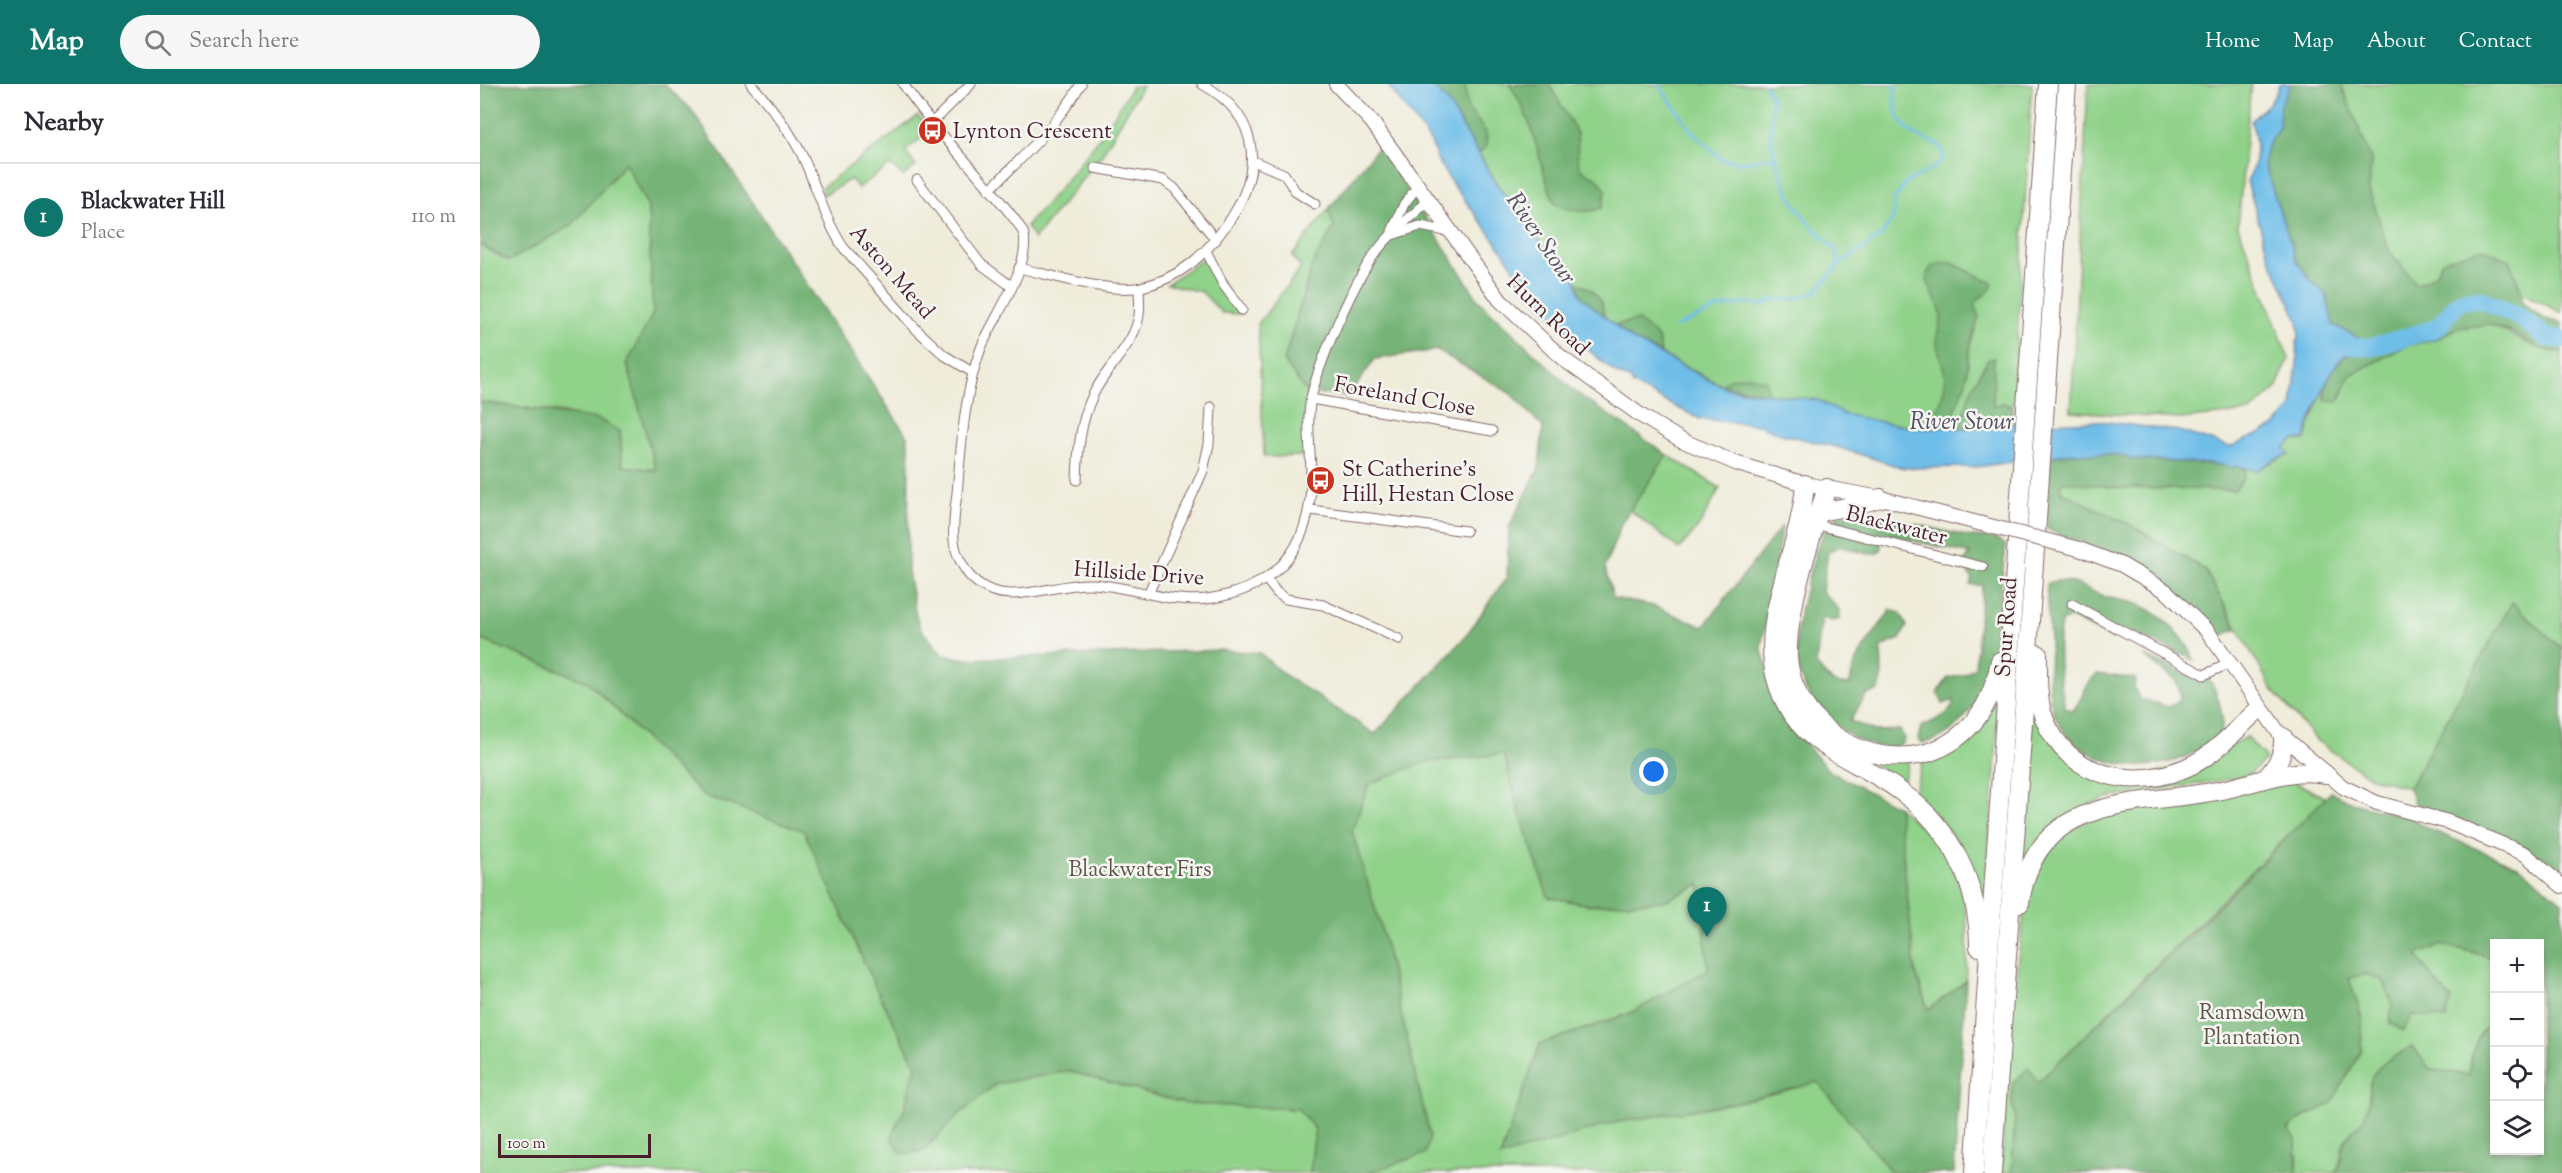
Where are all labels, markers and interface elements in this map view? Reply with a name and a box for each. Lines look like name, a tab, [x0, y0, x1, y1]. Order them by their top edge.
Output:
search box	[120, 15, 540, 69]
text: Map	[30, 22, 84, 62]
icon: search	[141, 26, 174, 59]
text: Search here	[189, 26, 299, 58]
text: Home	[2205, 27, 2260, 57]
text: Map	[2293, 27, 2334, 57]
text: About	[2367, 27, 2426, 57]
text: Contact	[2459, 27, 2532, 57]
text: Nearby	[24, 105, 104, 142]
bus stop icon: Lynton Crescent	[916, 114, 948, 146]
place label: Lynton Crescent	[953, 117, 1112, 149]
water label: River Stour	[1497, 186, 1584, 292]
text: Blackwater Hill	[81, 187, 225, 219]
text: 1	[40, 203, 47, 232]
text: 110 m	[411, 203, 456, 232]
text: Place	[81, 219, 125, 248]
street label: Aston Mead	[841, 219, 941, 327]
street label: Hurn Road	[1498, 268, 1596, 364]
street label: Foreland Close	[1331, 370, 1478, 426]
water label: River Stour	[1910, 406, 2015, 440]
place label: St Catherine's Hill, Hestan Close	[1342, 455, 1514, 512]
bus stop icon: St Catherine's Hill, Hestan Close	[1305, 465, 1337, 497]
street label: Blackwater	[1842, 499, 1950, 555]
street label: Hillside Drive	[1072, 554, 1205, 596]
street label: Spur Road	[1989, 576, 2027, 678]
your location	[1639, 757, 1668, 786]
park label: Blackwater Firs	[1068, 855, 1212, 887]
pin: 1	[1688, 888, 1726, 937]
map controls	[2490, 939, 2544, 1155]
button: +	[2490, 939, 2544, 993]
button: −	[2490, 993, 2544, 1047]
park label: Ramsdown Plantation	[2199, 998, 2305, 1055]
button: locate	[2490, 1047, 2544, 1101]
button: layers	[2490, 1101, 2544, 1155]
scale bar	[498, 1131, 651, 1158]
text: 100 m	[507, 1133, 546, 1156]

